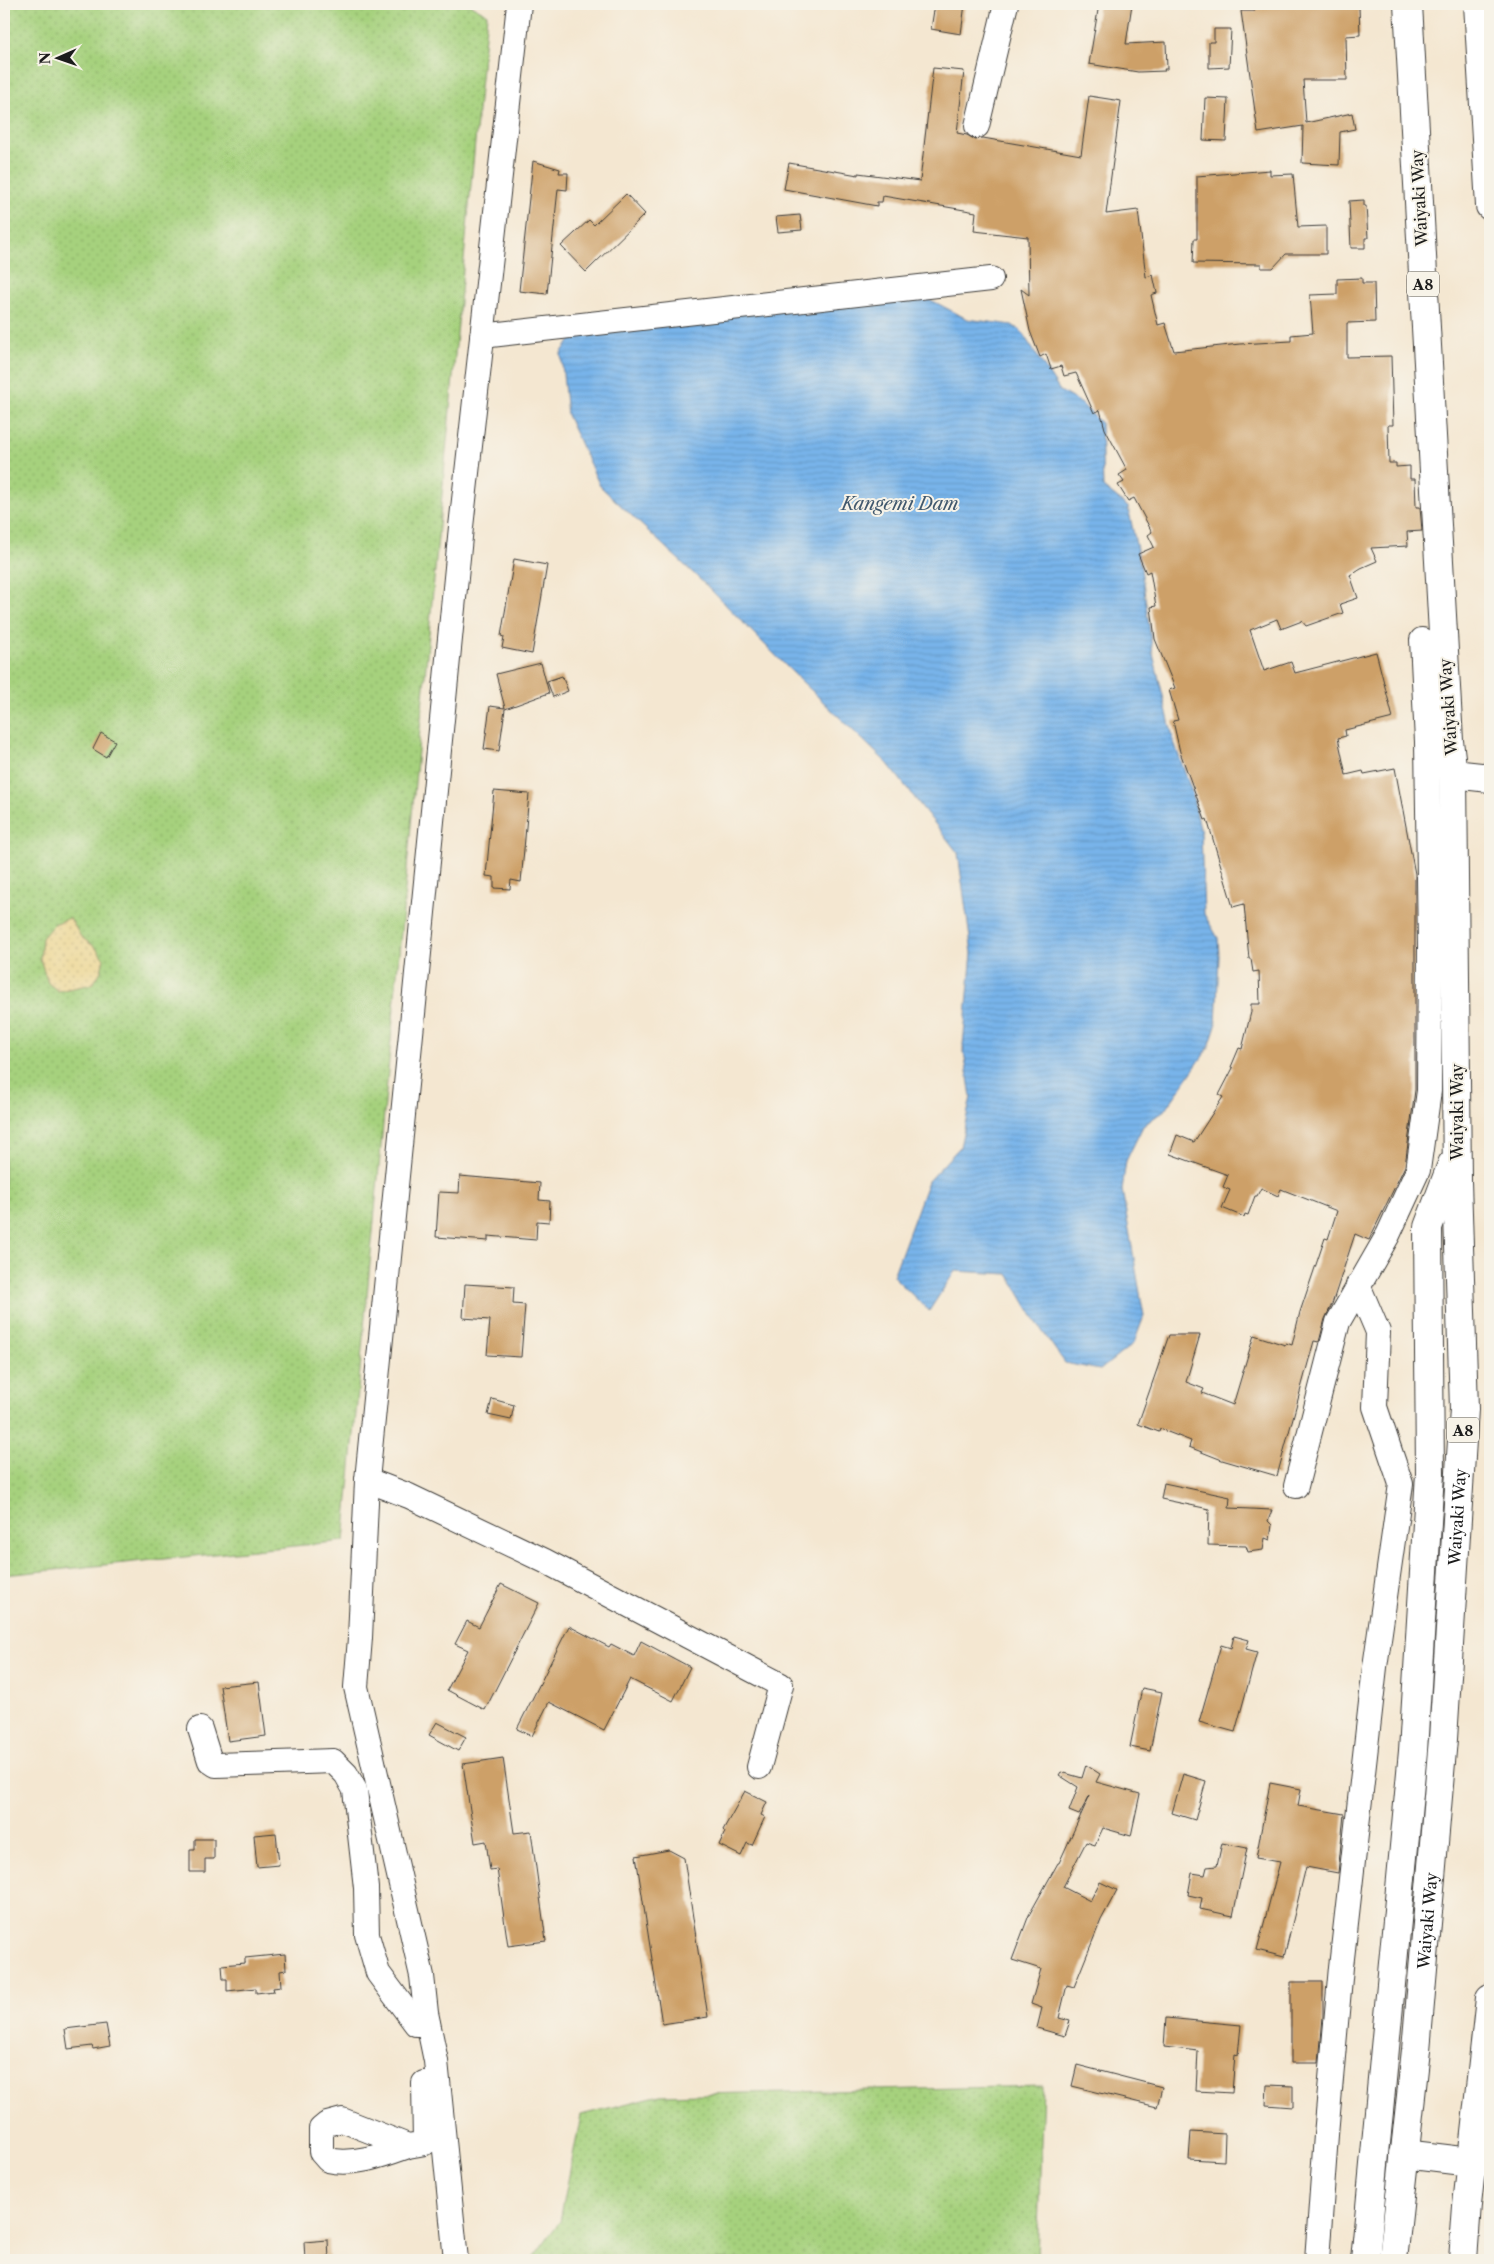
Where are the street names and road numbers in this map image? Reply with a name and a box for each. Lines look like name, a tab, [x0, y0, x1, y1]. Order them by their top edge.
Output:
street label: Waiyaki Way	[1406, 148, 1432, 248]
road number: A8	[1407, 272, 1439, 296]
street label: Waiyaki Way	[1435, 657, 1461, 757]
street label: Waiyaki Way	[1447, 1062, 1467, 1161]
road number: A8	[1447, 1418, 1479, 1442]
street label: Waiyaki Way	[1444, 1467, 1470, 1567]
street label: Waiyaki Way	[1413, 1870, 1441, 1971]

